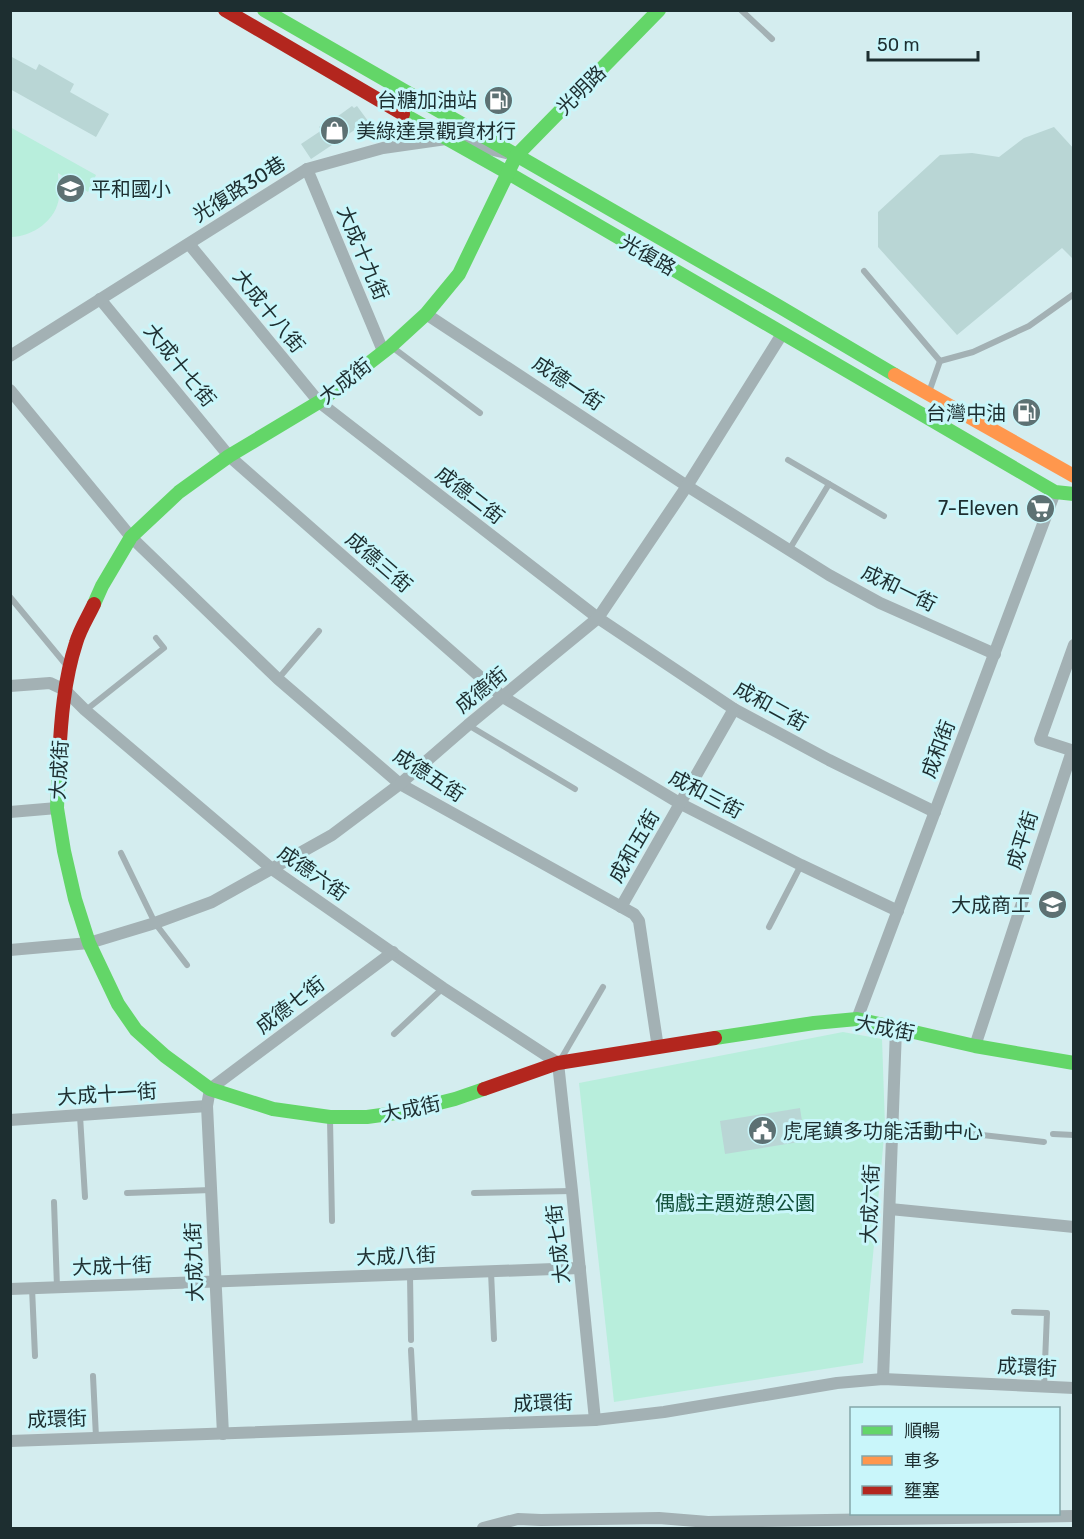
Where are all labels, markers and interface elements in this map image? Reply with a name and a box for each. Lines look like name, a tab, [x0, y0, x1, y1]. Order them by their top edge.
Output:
scale bar	[868, 24, 978, 62]
text: 50 m	[877, 34, 920, 56]
street label: 光明路	[551, 60, 611, 120]
fuel station icon: 台糖加油站	[482, 84, 514, 116]
place label: 台糖加油站	[377, 88, 477, 112]
shop icon: 美綠達景觀資材行	[319, 115, 351, 147]
place label: 美綠達景觀資材行	[356, 119, 516, 143]
street label: 光復路30巷	[188, 151, 290, 227]
school or university icon: 平和國小	[54, 173, 86, 205]
place label: 平和國小	[91, 177, 171, 201]
street label: 大成十九街	[332, 202, 394, 304]
street label: 光復路	[616, 230, 680, 280]
street label: 大成十八街	[228, 265, 310, 357]
street label: 大成十七街	[139, 319, 221, 411]
street label: 成德一街	[528, 351, 608, 415]
street label: 大成街	[314, 353, 376, 409]
fuel station icon: 台灣中油	[1011, 397, 1043, 429]
place label: 台灣中油	[926, 401, 1006, 425]
street label: 成德二街	[431, 461, 509, 529]
supermarket icon: 7-Eleven	[1024, 492, 1056, 524]
place label: 7-Eleven	[938, 496, 1019, 520]
street label: 成德三街	[341, 527, 417, 597]
street label: 成和一街	[858, 560, 940, 616]
street label: 成德街	[450, 662, 512, 718]
street label: 成和二街	[730, 676, 812, 736]
street label: 成和街	[916, 717, 960, 781]
street label: 大成街	[45, 739, 73, 801]
street label: 成德五街	[389, 743, 469, 807]
street label: 成和三街	[665, 765, 747, 823]
street label: 成和五街	[604, 805, 664, 887]
street label: 成平街	[1001, 808, 1043, 872]
street label: 成德六街	[273, 840, 353, 906]
school or university icon: 大成商工	[1036, 889, 1068, 921]
place label: 大成商工	[951, 893, 1031, 917]
street label: 成德七街	[251, 971, 329, 1039]
street label: 大成街	[853, 1010, 917, 1046]
street label: 大成十一街	[56, 1079, 158, 1109]
street label: 大成街	[379, 1091, 443, 1127]
public building icon: 虎尾鎮多功能活動中心	[746, 1115, 778, 1147]
place label: 虎尾鎮多功能活動中心	[783, 1119, 983, 1143]
street label: 大成六街	[857, 1164, 883, 1244]
park label: 偶戲主題遊憩公園	[655, 1191, 815, 1215]
street label: 大成七街	[542, 1203, 574, 1285]
street label: 大成九街	[181, 1222, 207, 1302]
street label: 大成八街	[356, 1243, 436, 1269]
street label: 大成十街	[72, 1253, 152, 1279]
street label: 成環街	[996, 1353, 1058, 1381]
street label: 成環街	[513, 1390, 573, 1416]
street label: 成環街	[27, 1406, 87, 1432]
legend	[850, 1407, 1060, 1515]
text: 順暢	[904, 1420, 940, 1442]
text: 車多	[904, 1450, 940, 1472]
text: 壅塞	[904, 1480, 940, 1502]

